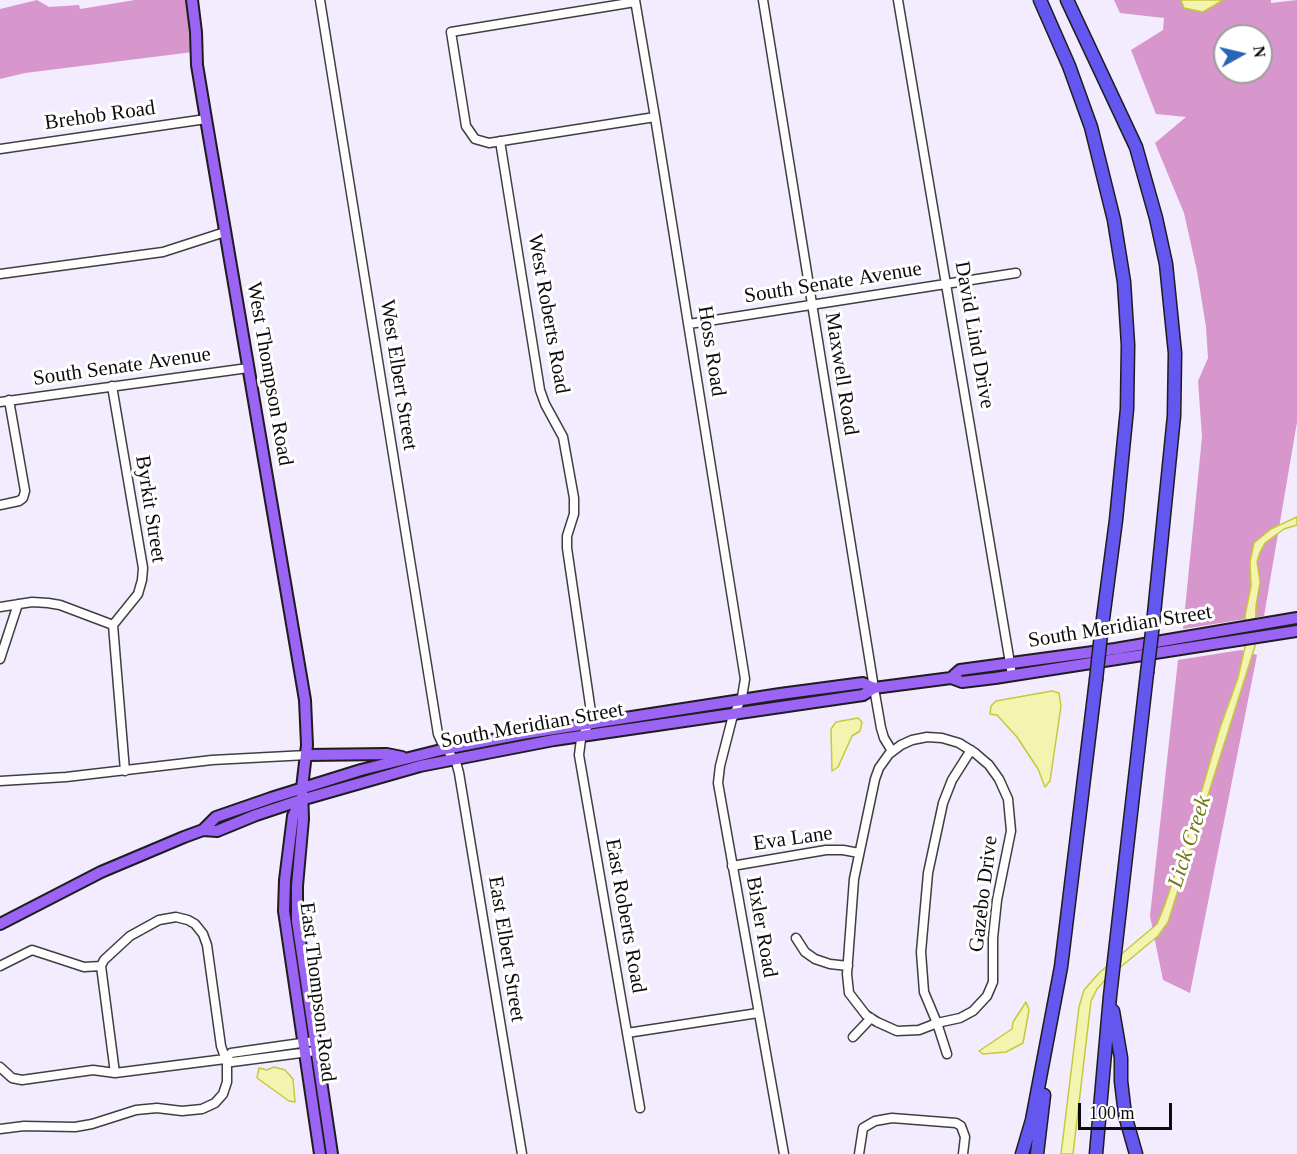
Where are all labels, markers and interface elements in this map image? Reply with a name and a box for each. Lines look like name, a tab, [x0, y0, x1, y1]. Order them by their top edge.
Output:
north arrow	[1213, 24, 1273, 84]
text: N	[1250, 45, 1269, 59]
street label: Brehob Road	[43, 96, 157, 136]
street label: West Roberts Road	[522, 232, 574, 396]
street label: South Senate Avenue	[743, 257, 923, 309]
street label: David Lind Drive	[949, 259, 999, 411]
street label: West Thompson Road	[240, 280, 298, 468]
street label: West Elbert Street	[374, 298, 422, 452]
street label: Hoss Road	[691, 304, 731, 398]
street label: Maxwell Road	[819, 311, 863, 437]
street label: South Senate Avenue	[31, 342, 213, 392]
street label: Byrkit Street	[129, 454, 171, 564]
street label: South Meridian Street	[1026, 600, 1214, 654]
street label: South Meridian Street	[438, 697, 626, 755]
water label: Lick Creek	[1163, 793, 1217, 891]
street label: Eva Lane	[752, 821, 834, 857]
street label: Gazebo Drive	[964, 834, 1004, 954]
street label: East Roberts Road	[599, 837, 651, 995]
street label: East Elbert Street	[482, 874, 530, 1024]
street label: Bixler Road	[740, 875, 782, 979]
street label: East Thompson Road	[293, 901, 341, 1083]
scale bar	[1081, 1091, 1176, 1129]
text: 100 m	[1089, 1103, 1135, 1123]

